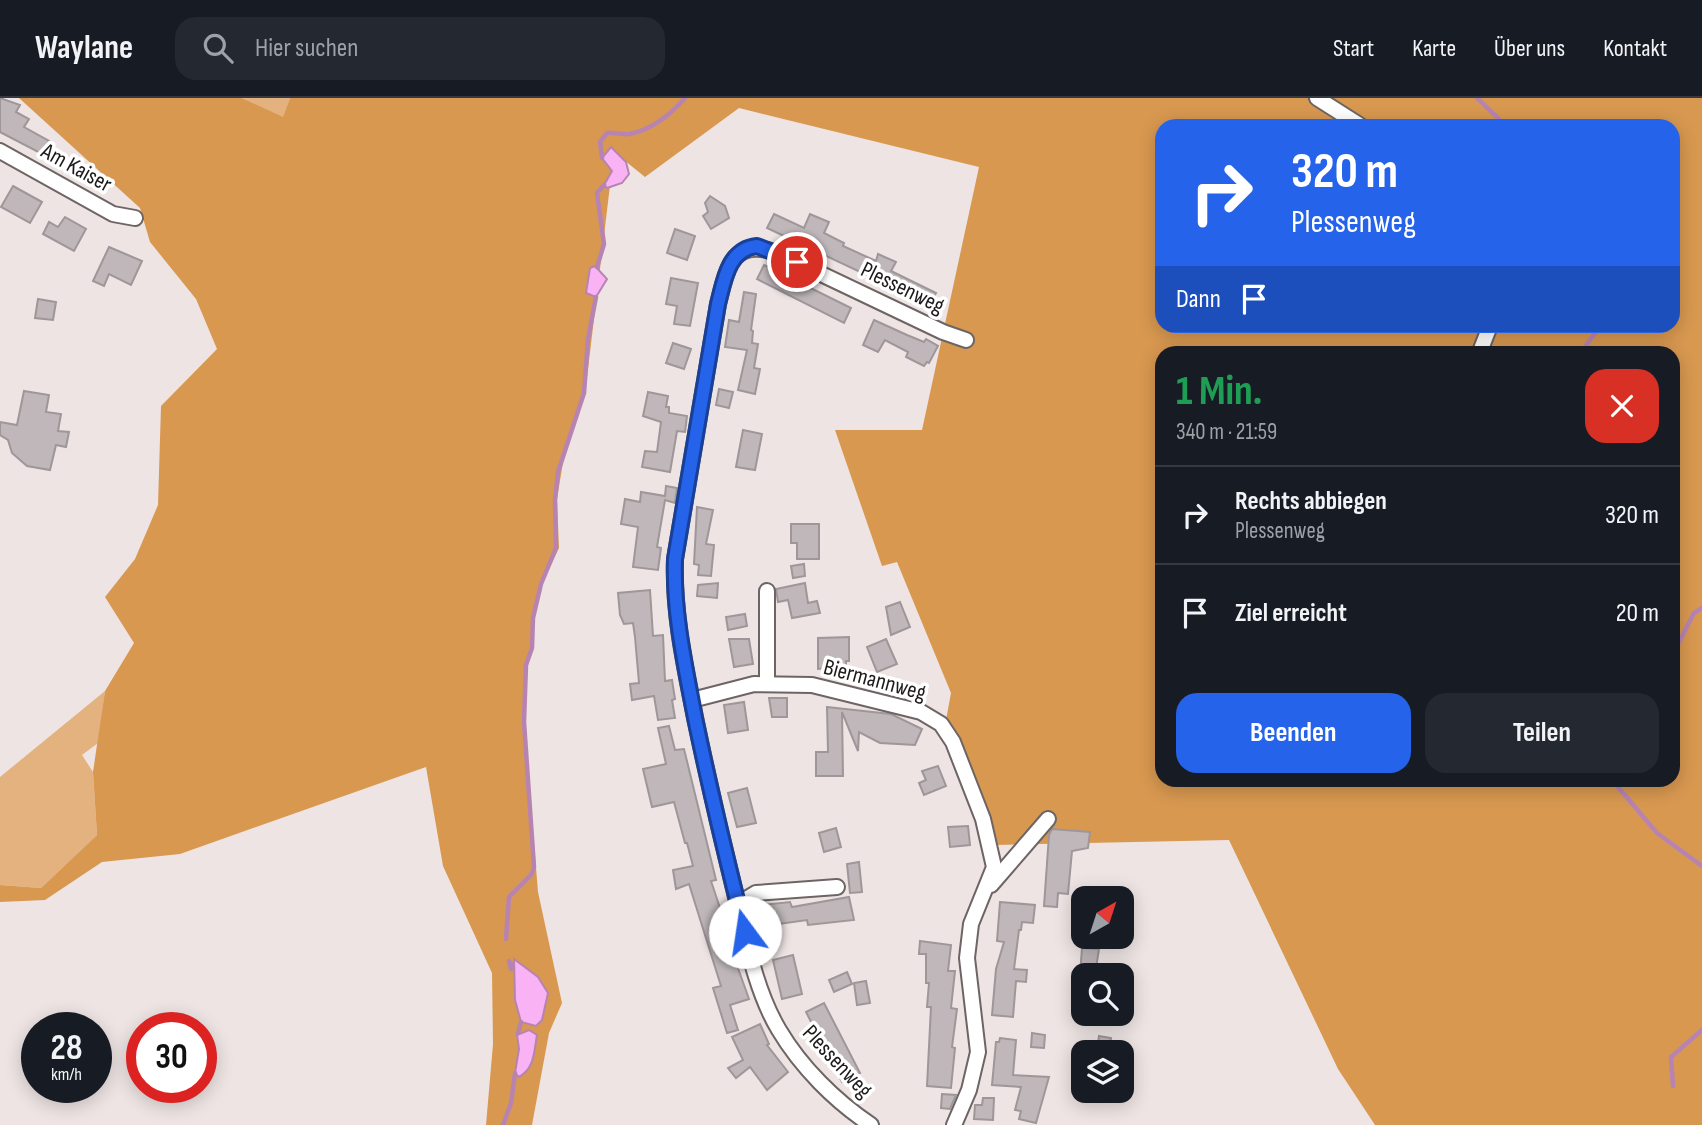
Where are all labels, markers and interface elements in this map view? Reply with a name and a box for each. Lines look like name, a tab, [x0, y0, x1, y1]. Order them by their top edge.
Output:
search box	[175, 17, 665, 80]
text: Waylane	[35, 28, 133, 68]
icon: search	[199, 29, 237, 67]
text: Hier suchen	[255, 33, 358, 64]
text: Start	[1333, 34, 1374, 63]
text: Karte	[1412, 34, 1456, 63]
text: Über uns	[1494, 34, 1565, 63]
text: Kontakt	[1603, 34, 1667, 63]
street label: Am Kaiser	[36, 137, 117, 199]
text: 320 m	[1291, 143, 1398, 202]
icon: right	[1176, 147, 1267, 238]
text: Plessenweg	[1291, 203, 1416, 242]
pin	[767, 232, 827, 292]
icon: arrive	[778, 243, 816, 281]
street label: Plessenweg	[856, 256, 949, 320]
icon: arrive	[1235, 280, 1273, 318]
text: Dann	[1176, 284, 1221, 315]
text: 1 Min.	[1176, 366, 1262, 417]
button: close	[1585, 369, 1659, 443]
text: 340 m · 21:59	[1176, 418, 1277, 446]
text: Rechts abbiegen	[1235, 486, 1387, 517]
icon: right	[1176, 496, 1214, 534]
text: 320 m	[1605, 500, 1659, 531]
text: Plessenweg	[1235, 517, 1325, 545]
icon: arrive	[1176, 594, 1214, 632]
text: Ziel erreicht	[1235, 598, 1347, 629]
text: 20 m	[1616, 598, 1659, 629]
street label: Biermannweg	[820, 653, 929, 707]
button: Beenden	[1176, 693, 1411, 773]
button: Teilen	[1425, 693, 1659, 773]
north arrow	[1071, 886, 1134, 948]
map controls	[1071, 886, 1134, 1103]
position arrow	[708, 895, 782, 969]
button: search	[1071, 963, 1134, 1026]
speed limit sign: 30	[126, 1012, 217, 1103]
street label: Plessenweg	[796, 1019, 878, 1104]
text: 28	[51, 1027, 82, 1070]
button: layers	[1071, 1040, 1134, 1103]
text: km/h	[51, 1064, 82, 1085]

